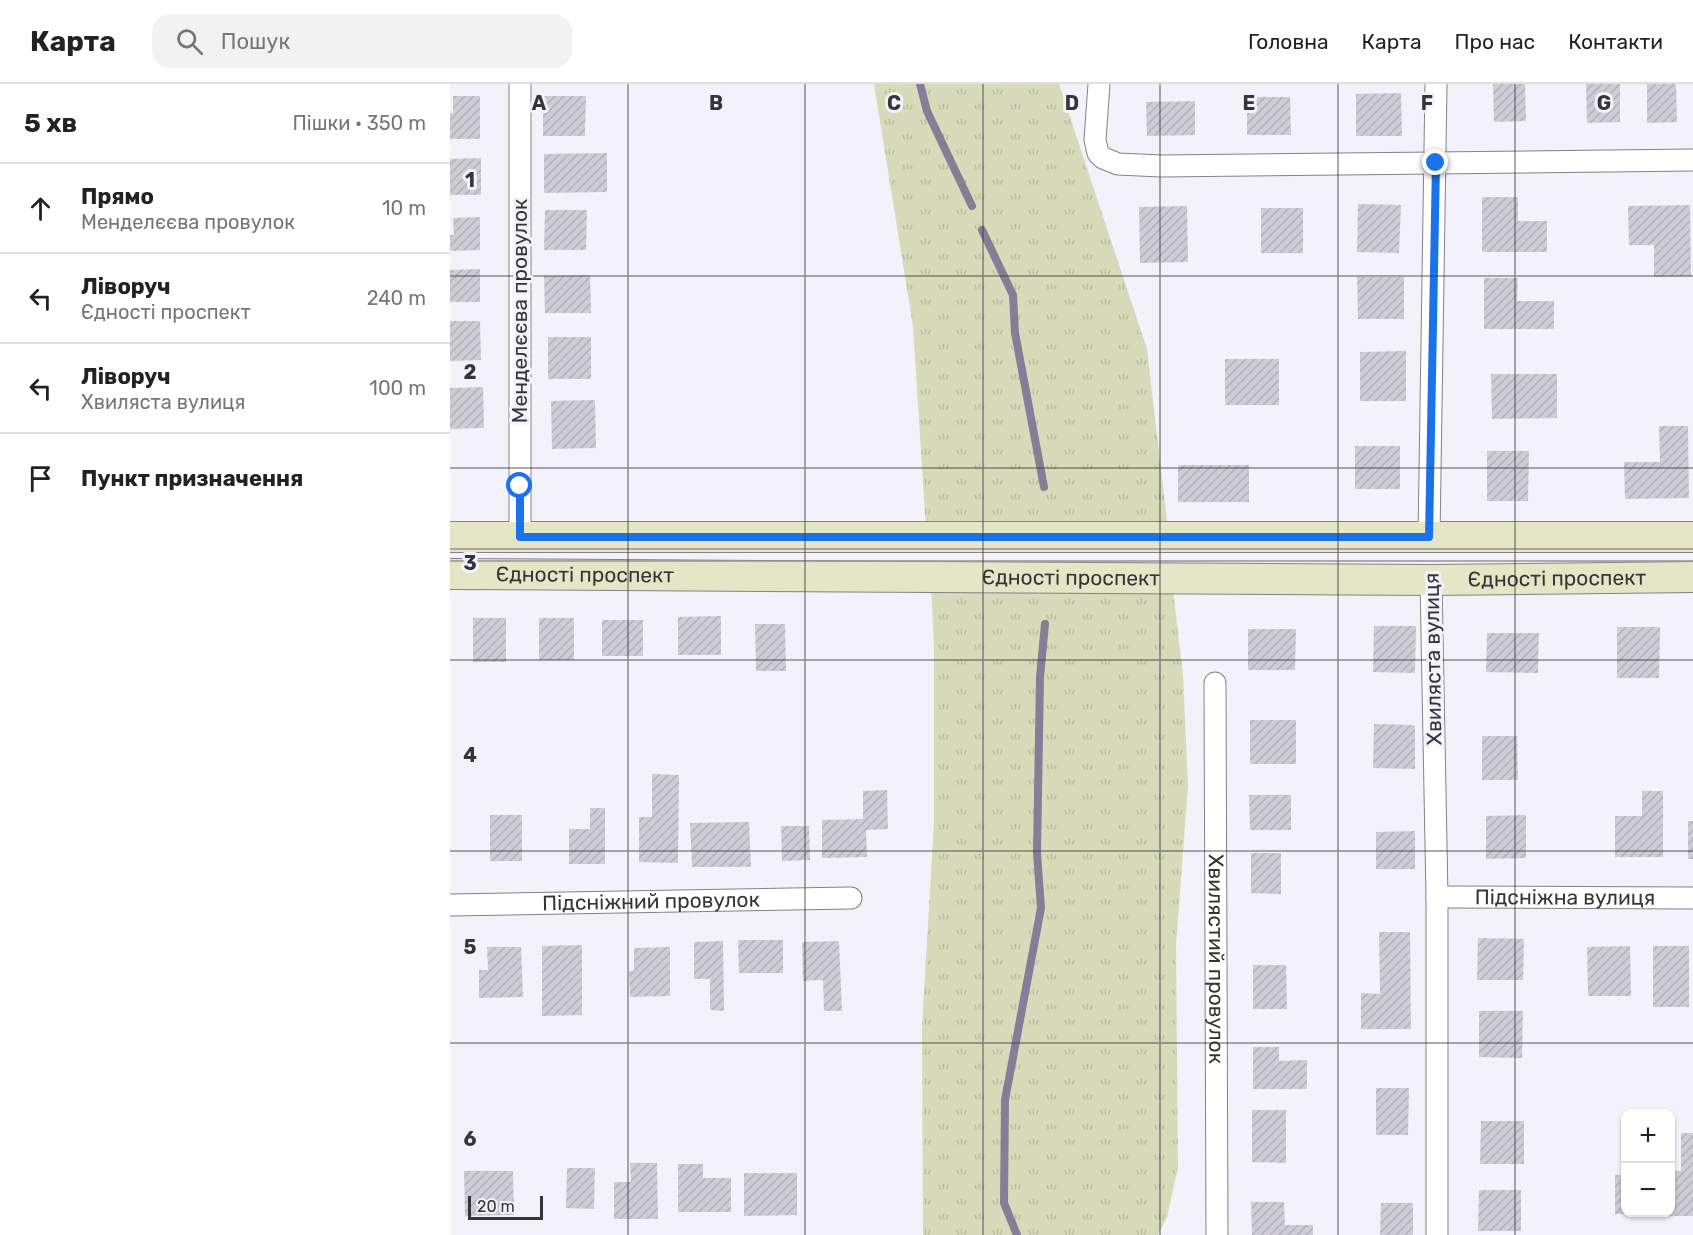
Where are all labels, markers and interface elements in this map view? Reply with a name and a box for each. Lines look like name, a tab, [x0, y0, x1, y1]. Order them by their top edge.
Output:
search box	[152, 14, 572, 68]
text: Карта	[30, 25, 116, 58]
icon: search	[173, 25, 206, 58]
text: Пошук	[221, 28, 290, 55]
text: Головна	[1248, 29, 1329, 54]
text: Карта	[1362, 29, 1422, 54]
text: Про нас	[1455, 29, 1535, 54]
text: Контакти	[1568, 29, 1663, 54]
text: A	[532, 91, 547, 115]
text: B	[709, 91, 723, 115]
text: C	[887, 91, 901, 115]
text: D	[1065, 91, 1079, 115]
text: E	[1243, 91, 1255, 115]
text: F	[1421, 91, 1433, 115]
text: G	[1597, 91, 1611, 115]
text: 5 хв	[24, 108, 77, 139]
text: Пішки · 350 m	[293, 111, 426, 135]
route end	[1422, 149, 1448, 175]
text: 1	[465, 168, 475, 192]
text: Прямо	[81, 183, 154, 210]
icon: ahead	[24, 192, 57, 225]
text: 10 m	[382, 196, 426, 220]
street label: Менделєєва провулок	[507, 199, 532, 423]
text: Менделєєва провулок	[81, 210, 295, 234]
text: Ліворуч	[81, 273, 171, 300]
icon: left	[24, 282, 57, 315]
text: 240 m	[367, 286, 426, 310]
text: Єдності проспект	[81, 300, 251, 324]
text: 2	[464, 360, 477, 384]
text: Ліворуч	[81, 363, 171, 390]
icon: left	[24, 372, 57, 405]
text: 100 m	[369, 376, 426, 400]
text: Хвиляста вулиця	[81, 390, 245, 414]
icon: arrive	[24, 462, 57, 495]
text: Пункт призначення	[81, 465, 303, 492]
route start	[506, 472, 532, 498]
text: 3	[463, 551, 477, 575]
street label: Єдності проспект	[496, 561, 675, 587]
street label: Єдності проспект	[982, 564, 1160, 590]
street label: Єдності проспект	[1468, 565, 1647, 592]
street label: Хвиляста вулиця	[1418, 572, 1447, 746]
text: 4	[463, 743, 477, 767]
street label: Хвилястий провулок	[1204, 854, 1229, 1064]
street label: Підсніжна вулиця	[1475, 884, 1655, 910]
street label: Підсніжний провулок	[542, 887, 760, 915]
text: 5	[464, 935, 477, 959]
map controls	[1621, 1109, 1675, 1217]
button: +	[1621, 1109, 1675, 1163]
text: 6	[463, 1127, 477, 1151]
button: −	[1621, 1163, 1675, 1217]
scale bar	[468, 1193, 543, 1220]
text: 20 m	[477, 1197, 515, 1216]

